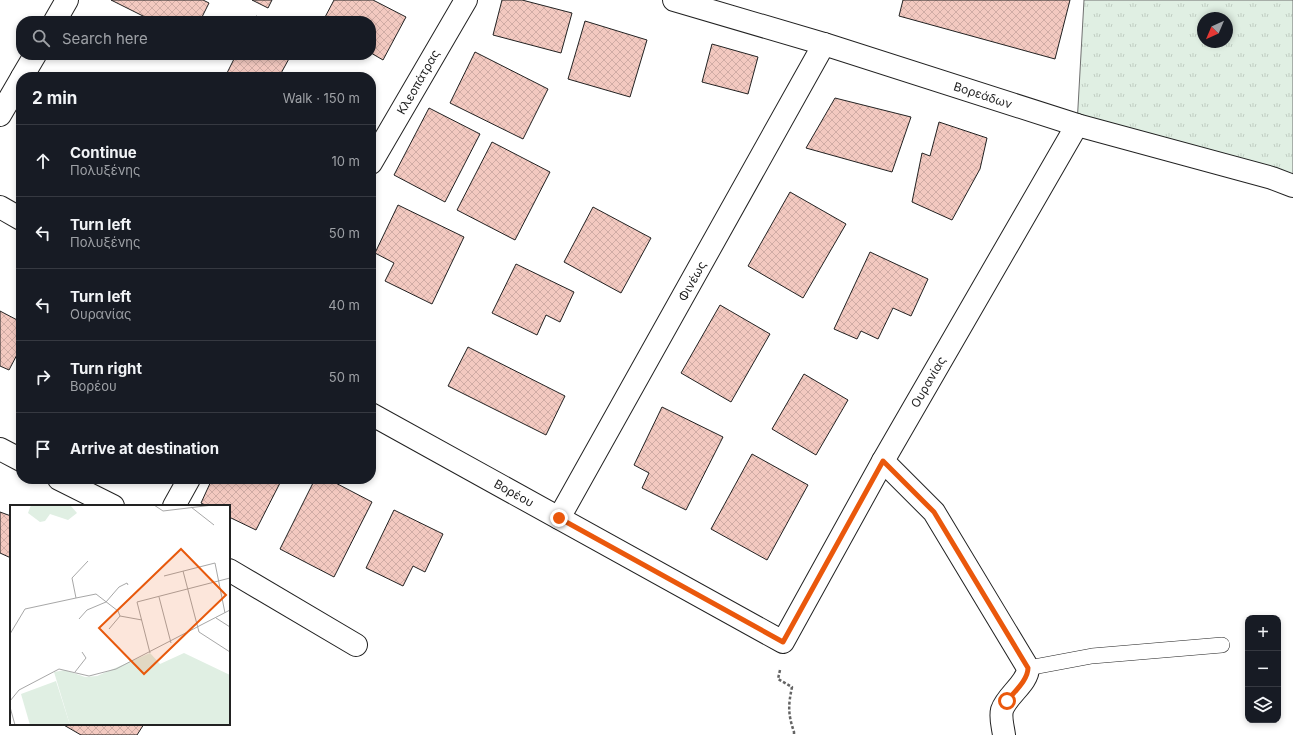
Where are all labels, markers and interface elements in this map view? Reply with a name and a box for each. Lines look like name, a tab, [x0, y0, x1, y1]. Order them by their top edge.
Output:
north arrow	[1197, 12, 1233, 48]
search box	[16, 16, 376, 60]
icon: search	[30, 27, 52, 49]
text: Search here	[62, 29, 148, 48]
street label: Κλεοπάτρας	[393, 47, 443, 117]
street label: Βορεάδων	[952, 79, 1014, 111]
text: 2 min	[32, 88, 77, 108]
text: Walk · 150 m	[283, 90, 360, 106]
text: Continue	[70, 143, 137, 162]
icon: ahead	[32, 150, 54, 172]
text: 10 m	[331, 153, 360, 169]
text: Πολυξένης	[70, 162, 140, 178]
text: Turn left	[70, 215, 131, 234]
icon: left	[32, 222, 54, 244]
text: 50 m	[329, 225, 360, 241]
text: Πολυξένης	[70, 234, 140, 250]
street label: Φινέως	[675, 258, 709, 304]
text: Turn left	[70, 287, 131, 306]
icon: left	[32, 294, 54, 316]
text: 40 m	[328, 297, 360, 313]
text: Ουρανίας	[70, 306, 131, 322]
street label: Ουρανίας	[907, 354, 949, 410]
text: Turn right	[70, 359, 142, 378]
icon: right	[32, 366, 54, 388]
text: 50 m	[329, 369, 360, 385]
text: Βορέου	[70, 378, 117, 394]
icon: arrive	[32, 438, 54, 460]
text: Arrive at destination	[70, 439, 219, 458]
street label: Βορέου	[491, 476, 537, 510]
inset map	[10, 505, 230, 725]
route end	[550, 509, 568, 527]
map controls	[1245, 615, 1281, 723]
button: +	[1245, 615, 1281, 651]
button: −	[1245, 651, 1281, 687]
button: layers	[1245, 687, 1281, 723]
route start	[998, 692, 1016, 710]

